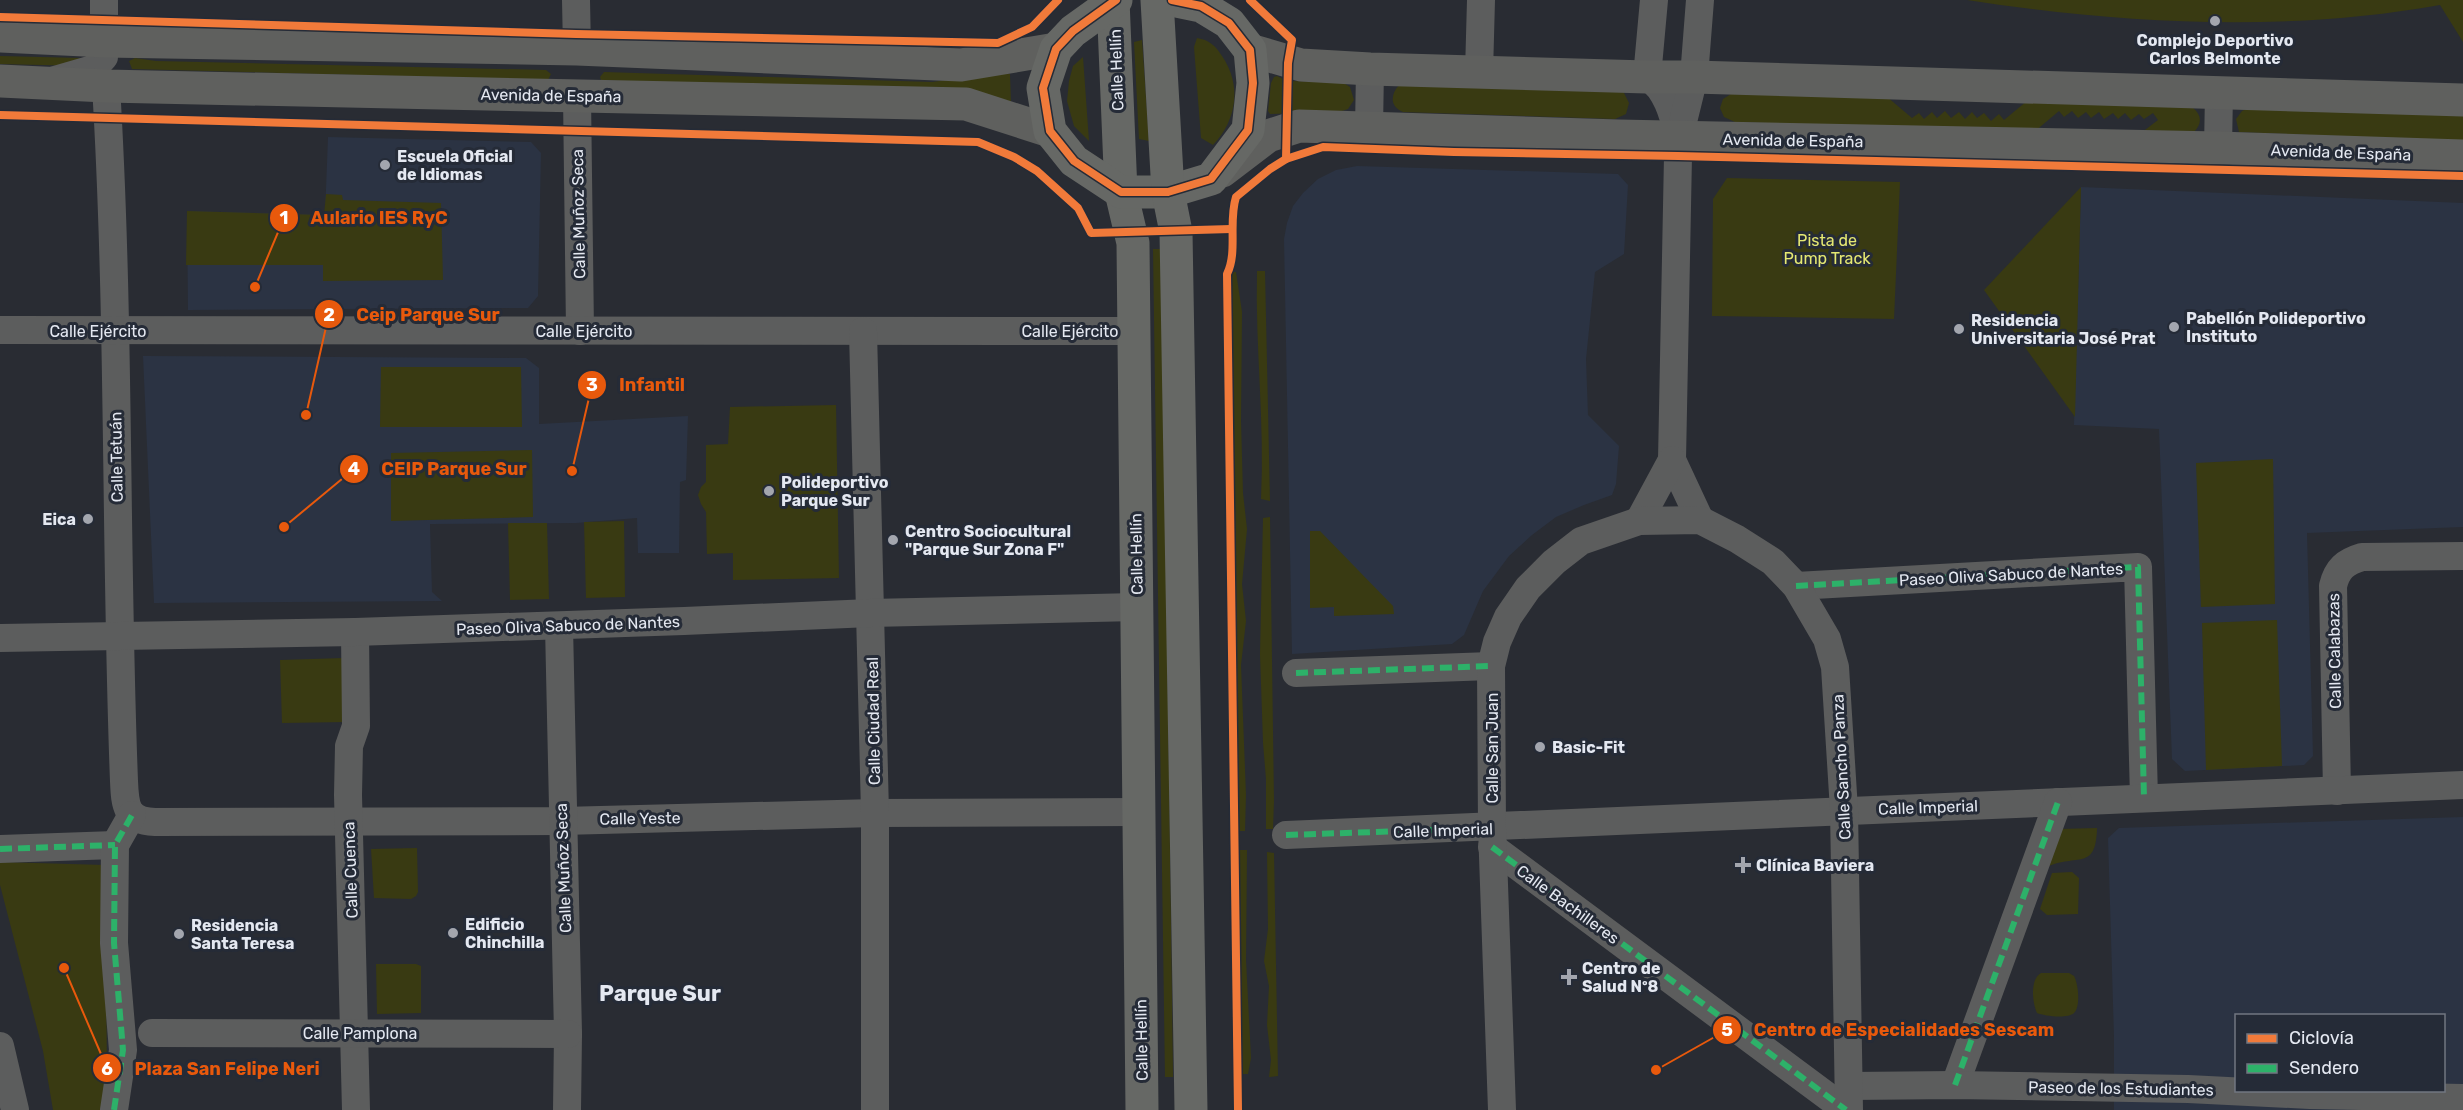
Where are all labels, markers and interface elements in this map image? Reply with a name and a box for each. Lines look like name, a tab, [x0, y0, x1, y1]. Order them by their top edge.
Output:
marker: Complejo Deportivo Carlos Belmonte	[2208, 14, 2222, 28]
street label: Calle Hellín	[1106, 29, 1127, 111]
place label: Complejo Deportivo Carlos Belmonte	[2137, 31, 2294, 68]
street label: Avenida de España	[480, 85, 622, 106]
street label: Avenida de España	[1722, 130, 1864, 151]
street label: Avenida de España	[2270, 141, 2412, 164]
place label: Escuela Oficial de Idiomas	[397, 147, 513, 184]
street label: Calle Muñoz Seca	[568, 149, 589, 279]
marker: Escuela Oficial de Idiomas	[378, 158, 392, 172]
callout: Aulario IES RyC	[269, 200, 460, 236]
text: 1	[280, 207, 288, 229]
text: Aulario IES RyC	[310, 207, 448, 229]
park label: Pista de Pump Track	[1783, 231, 1871, 268]
callout: Ceip Parque Sur	[314, 296, 511, 332]
text: 2	[323, 304, 335, 326]
text: Ceip Parque Sur	[356, 304, 500, 326]
place label: Pabellón Polideportivo Instituto	[2186, 309, 2366, 346]
place label: Residencia Universitaria José Prat	[1971, 311, 2156, 348]
marker: Pabellón Polideportivo Instituto	[2167, 320, 2181, 334]
street label: Calle Ejército	[49, 322, 147, 341]
street label: Calle Ejército	[535, 322, 633, 341]
street label: Calle Ejército	[1021, 322, 1119, 341]
marker: Residencia Universitaria José Prat	[1952, 322, 1966, 336]
callout: Infantil	[577, 367, 696, 403]
text: 3	[586, 374, 598, 396]
text: Infantil	[619, 374, 685, 396]
street label: Calle Tetuán	[106, 411, 127, 503]
callout: CEIP Parque Sur	[339, 451, 538, 487]
text: 4	[348, 458, 360, 480]
text: CEIP Parque Sur	[381, 458, 527, 480]
place label: Polideportivo Parque Sur	[781, 473, 889, 510]
marker: Polideportivo Parque Sur	[762, 484, 776, 498]
place label: Eica	[42, 510, 76, 529]
marker: Eica	[81, 512, 95, 526]
street label: Calle Hellín	[1126, 513, 1147, 595]
place label: Centro Sociocultural "Parque Sur Zona F"	[905, 522, 1071, 559]
marker: Centro Sociocultural "Parque Sur Zona F"	[886, 533, 900, 547]
street label: Paseo Oliva Sabuco de Nantes	[1899, 559, 2123, 590]
street label: Calle Calabazas	[2324, 593, 2345, 709]
street label: Paseo Oliva Sabuco de Nantes	[456, 612, 680, 639]
street label: Calle Ciudad Real	[863, 657, 884, 785]
street label: Calle San Juan	[1483, 693, 1502, 803]
street label: Calle Sancho Panza	[1828, 694, 1855, 840]
place label: Basic-Fit	[1552, 738, 1626, 757]
marker: Basic-Fit	[1533, 740, 1547, 754]
street label: Calle Imperial	[1878, 796, 1978, 819]
street label: Calle Muñoz Seca	[552, 803, 575, 933]
street label: Calle Yeste	[599, 808, 681, 829]
street label: Calle Imperial	[1393, 819, 1493, 842]
street label: Calle Cuenca	[339, 821, 362, 919]
marker: Clínica Baviera	[1734, 856, 1752, 874]
place label: Clínica Baviera	[1756, 856, 1874, 875]
street label: Calle Bachilleres	[1513, 861, 1623, 948]
place label: Edificio Chinchilla	[465, 915, 545, 952]
place label: Residencia Santa Teresa	[191, 916, 294, 953]
marker: Edificio Chinchilla	[446, 926, 460, 940]
marker: Residencia Santa Teresa	[172, 927, 186, 941]
place label: Centro de Salud Nº8	[1582, 959, 1660, 996]
marker: Centro de Salud Nº8	[1560, 968, 1578, 986]
district label: Parque Sur	[599, 980, 721, 1007]
street label: Calle Hellín	[1131, 999, 1152, 1081]
callout: Centro de Especialidades Sescam	[1712, 1012, 2067, 1048]
legend	[2235, 1014, 2445, 1092]
text: 5	[1721, 1019, 1733, 1041]
text: Centro de Especialidades Sescam	[1754, 1019, 2054, 1041]
street label: Calle Pamplona	[303, 1024, 417, 1043]
text: Ciclovía	[2289, 1027, 2354, 1049]
callout: Plaza San Felipe Neri	[92, 1050, 331, 1086]
text: Sendero	[2289, 1057, 2359, 1079]
text: 6	[101, 1058, 113, 1080]
text: Plaza San Felipe Neri	[134, 1058, 320, 1080]
street label: Paseo de los Estudiantes	[2028, 1077, 2214, 1100]

